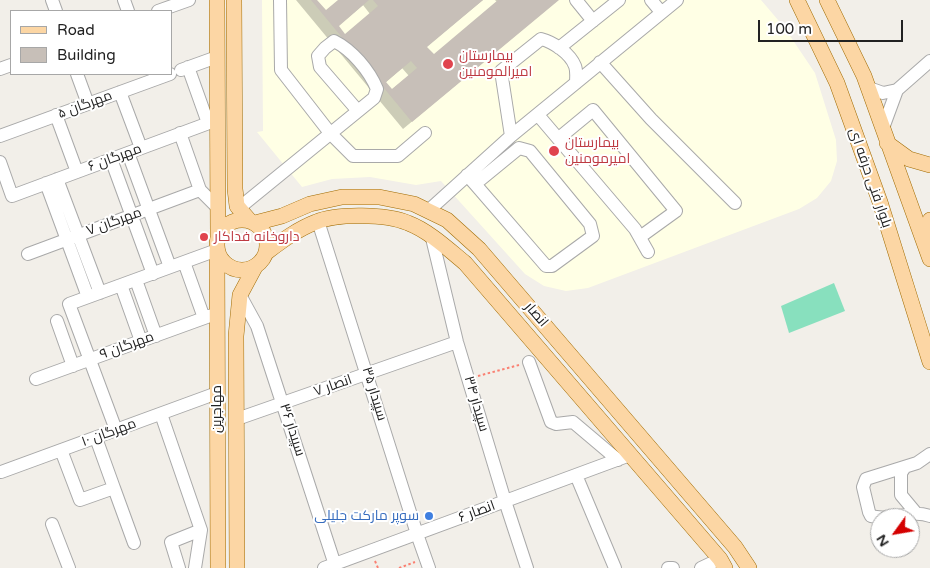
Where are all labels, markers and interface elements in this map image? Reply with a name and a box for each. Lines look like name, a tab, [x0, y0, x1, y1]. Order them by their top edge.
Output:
legend	[10, 10, 172, 75]
scale bar	[760, 10, 905, 42]
text: 100 m	[766, 20, 812, 38]
text: Road	[57, 21, 95, 39]
text: Building	[57, 46, 116, 64]
place label: بیمارستان امیرالمومنین	[459, 48, 532, 80]
marker: بیمارستان امیرالمومنین	[441, 57, 455, 71]
street label: مهرگان ۵	[56, 87, 114, 123]
street label: بلوار فنی حرفه ای	[845, 126, 895, 230]
place label: بیمارستان امیرمومنین	[565, 135, 630, 168]
street label: مهرگان ۶	[86, 141, 144, 175]
marker: بیمارستان امیرمومنین	[547, 144, 561, 158]
street label: مهرگان ۷	[84, 204, 144, 240]
place label: داروخانه فداکار	[214, 229, 300, 245]
marker: داروخانه فداکار	[198, 231, 210, 243]
street label: انصار	[521, 299, 551, 331]
street label: مهرگان ۹	[98, 328, 156, 364]
street label: سپیدار ۳۵	[358, 365, 390, 423]
street label: انصار ۷	[312, 372, 354, 400]
street label: سپیدار ۳۴	[460, 374, 492, 434]
street label: مهاجرین	[209, 385, 225, 433]
street label: سپیدار ۳۶	[276, 401, 308, 459]
street label: مهرگان ۱۰	[79, 415, 139, 451]
street label: انصار ۶	[456, 498, 498, 526]
place label: سوپر مارکت جلیلی	[314, 508, 419, 524]
north arrow	[870, 508, 920, 558]
marker: سوپر مارکت جلیلی	[423, 510, 435, 522]
text: N	[873, 531, 893, 550]

